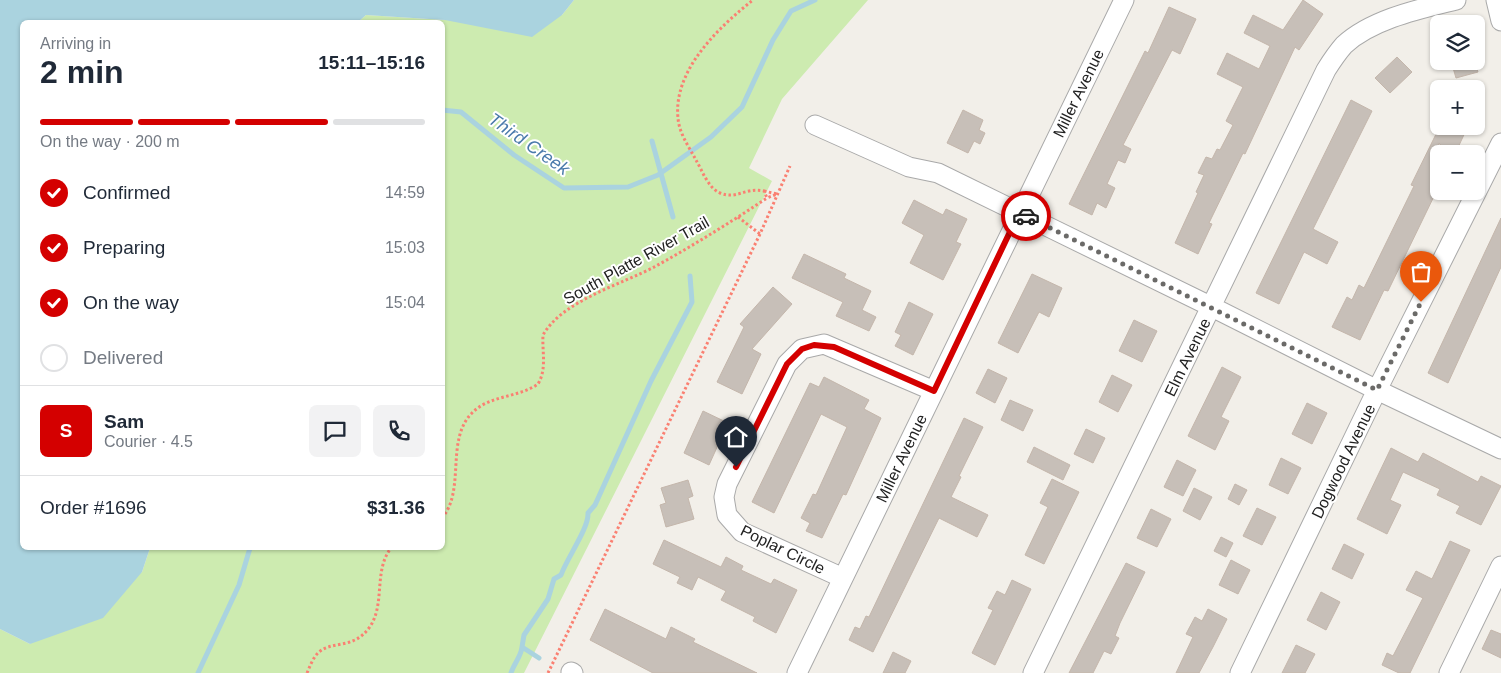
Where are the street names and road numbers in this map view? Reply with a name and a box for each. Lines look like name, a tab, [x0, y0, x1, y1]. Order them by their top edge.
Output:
street label: Miller Avenue	[1050, 46, 1107, 140]
street label: South Platte River Trail	[561, 213, 712, 308]
street label: Elm Avenue	[1161, 315, 1214, 399]
street label: Dogwood Avenue	[1308, 401, 1379, 521]
street label: Miller Avenue	[873, 411, 930, 505]
street label: Poplar Circle	[738, 522, 828, 577]

